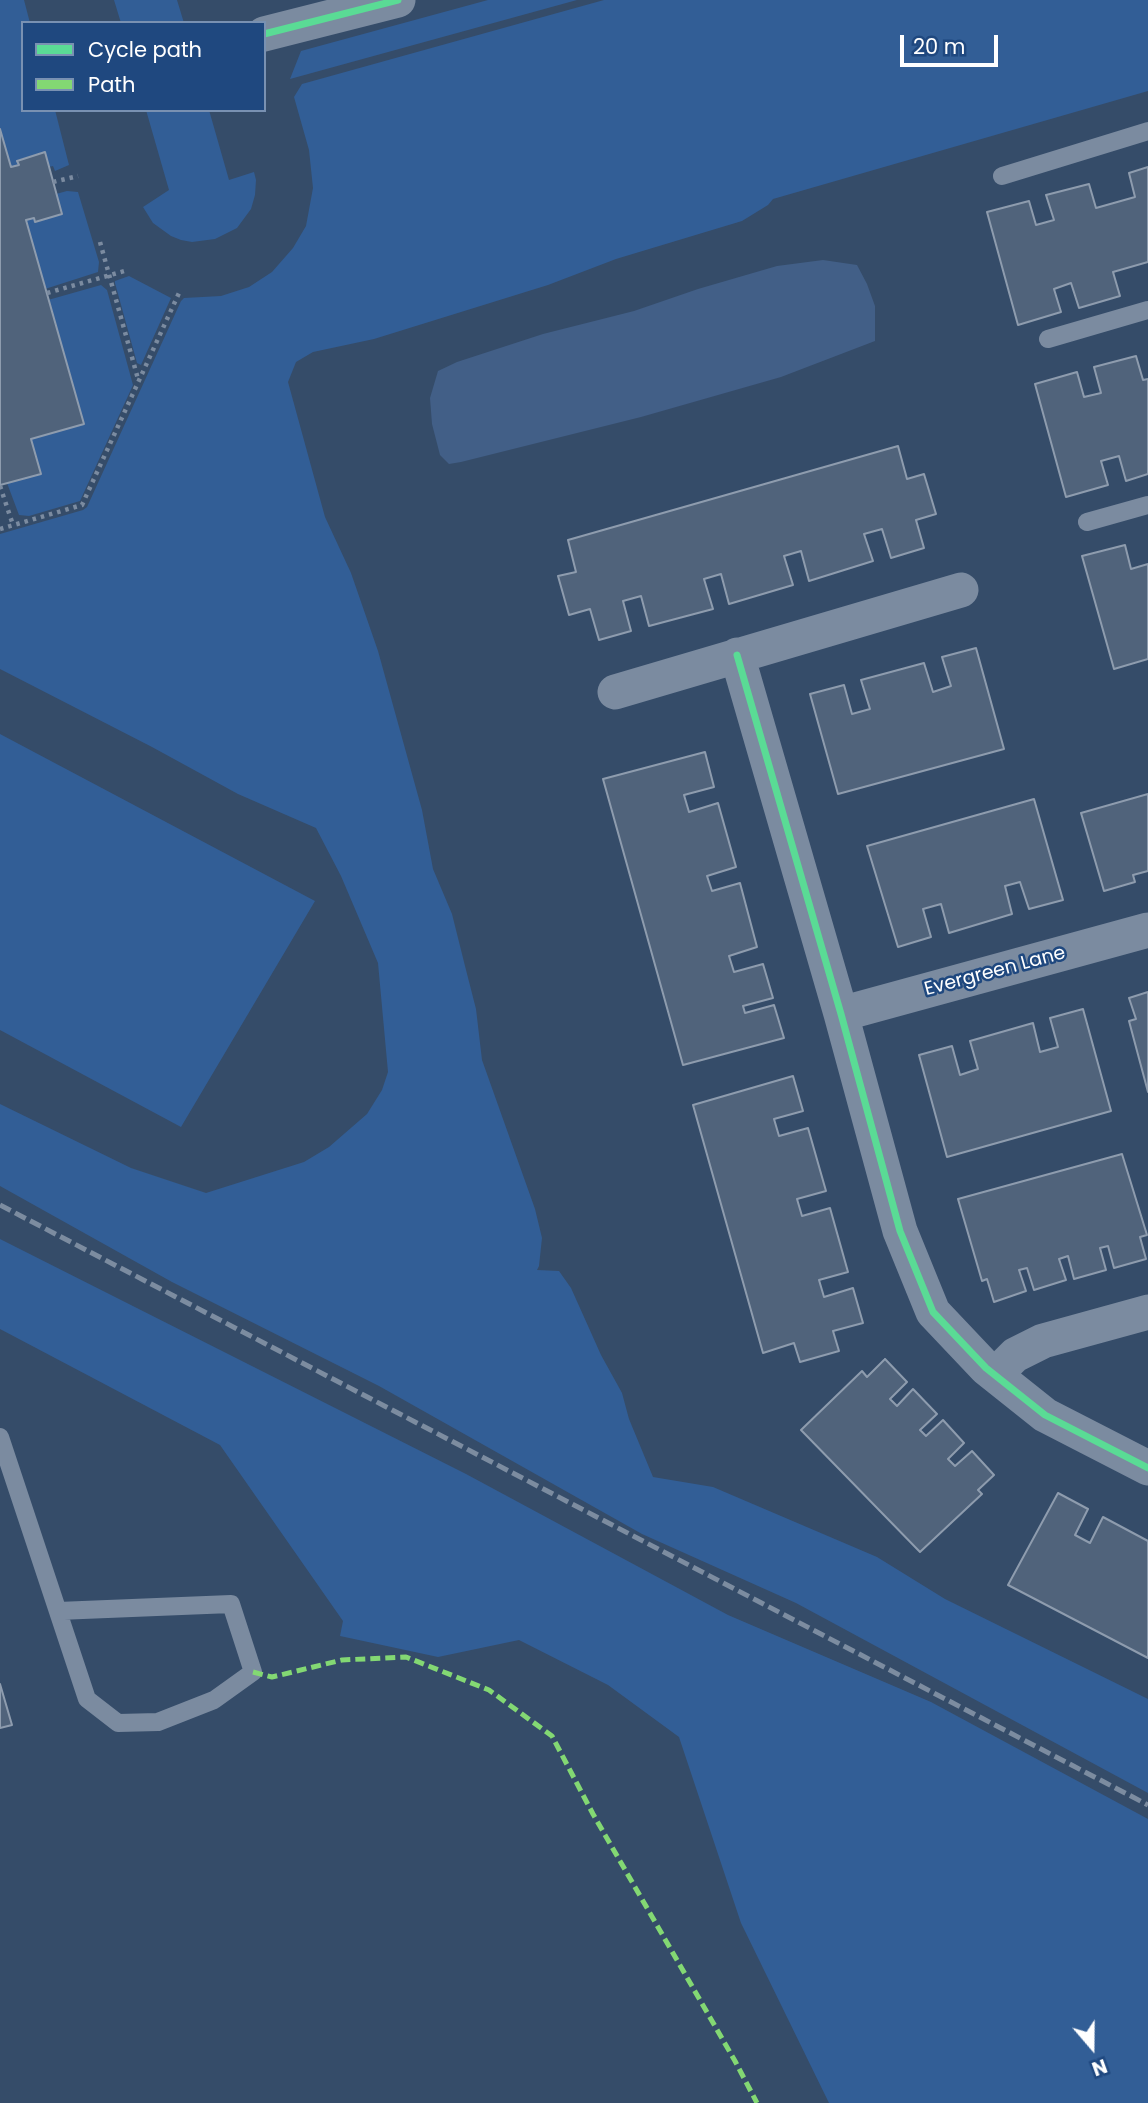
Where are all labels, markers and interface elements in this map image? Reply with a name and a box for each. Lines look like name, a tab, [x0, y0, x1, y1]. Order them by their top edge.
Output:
legend	[21, 21, 266, 112]
scale bar	[903, 21, 1001, 65]
text: 20 m	[913, 32, 966, 61]
text: Cycle path	[88, 35, 202, 64]
text: Path	[88, 70, 135, 99]
street label: Evergreen Lane	[922, 942, 1068, 1002]
north arrow	[1057, 2012, 1127, 2082]
text: N	[1088, 2052, 1111, 2082]

